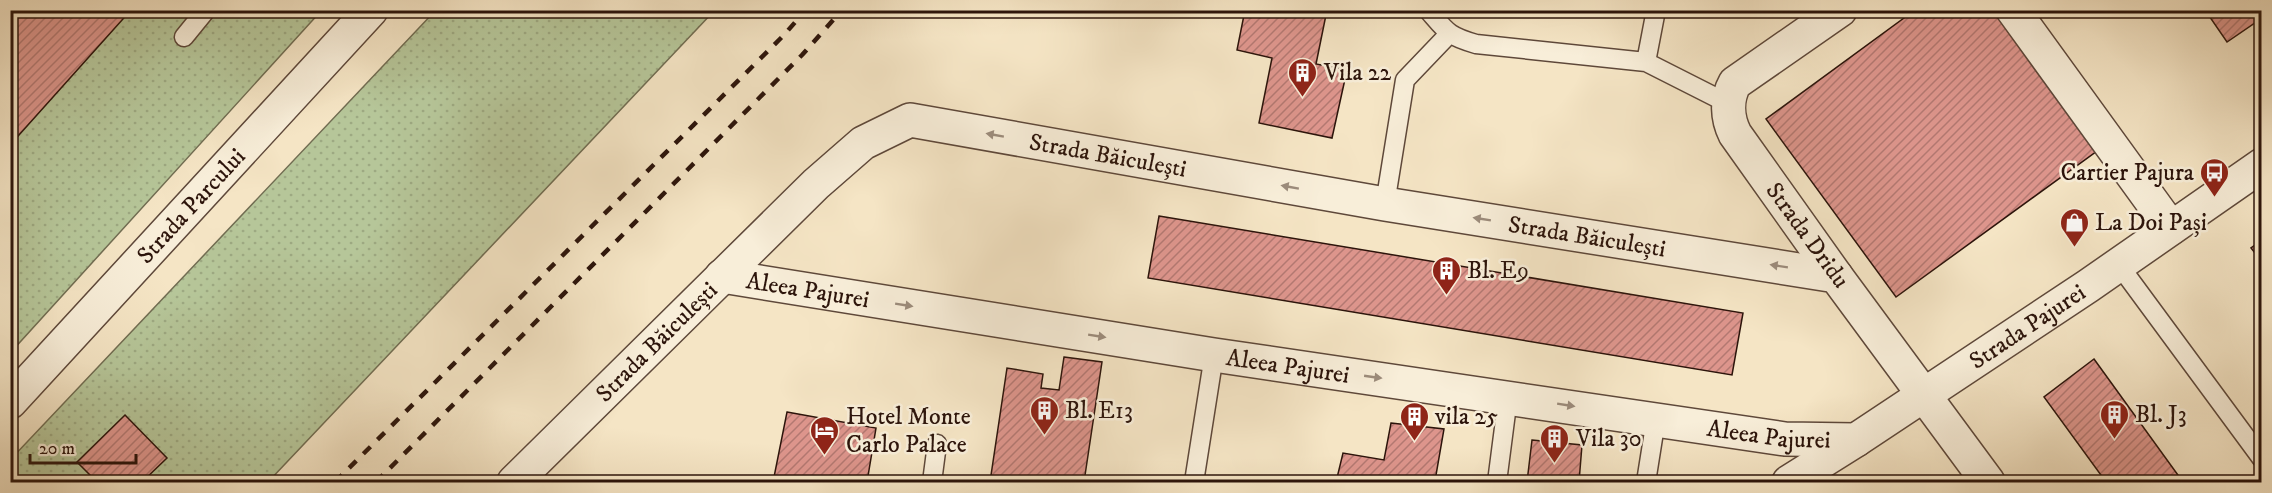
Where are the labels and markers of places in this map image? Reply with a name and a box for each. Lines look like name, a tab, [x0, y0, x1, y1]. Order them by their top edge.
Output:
building icon: Vila 22	[1287, 56, 1319, 98]
place label: Vila 22	[1323, 58, 1392, 88]
bus stop icon: Cartier Pajura	[2199, 156, 2231, 198]
place label: Cartier Pajura	[2060, 158, 2195, 188]
shop icon: La Doi Pași	[2058, 206, 2090, 248]
place label: La Doi Pași	[2095, 208, 2207, 238]
building icon: Bl. E9	[1430, 254, 1462, 296]
place label: Bl. E9	[1467, 256, 1529, 286]
building icon: Bl. E13	[1028, 394, 1060, 436]
place label: Bl. E13	[1065, 396, 1133, 426]
building icon: Bl. J3	[2098, 398, 2130, 440]
building icon: vila 25	[1398, 400, 1430, 442]
place label: Bl. J3	[2135, 400, 2187, 430]
place label: Hotel Monte Carlo Palace	[846, 402, 971, 460]
place label: vila 25	[1434, 402, 1498, 432]
hotel icon: Hotel Monte Carlo Palace	[809, 414, 841, 456]
building icon: Vila 30	[1539, 422, 1571, 464]
place label: Vila 30	[1575, 424, 1642, 454]

